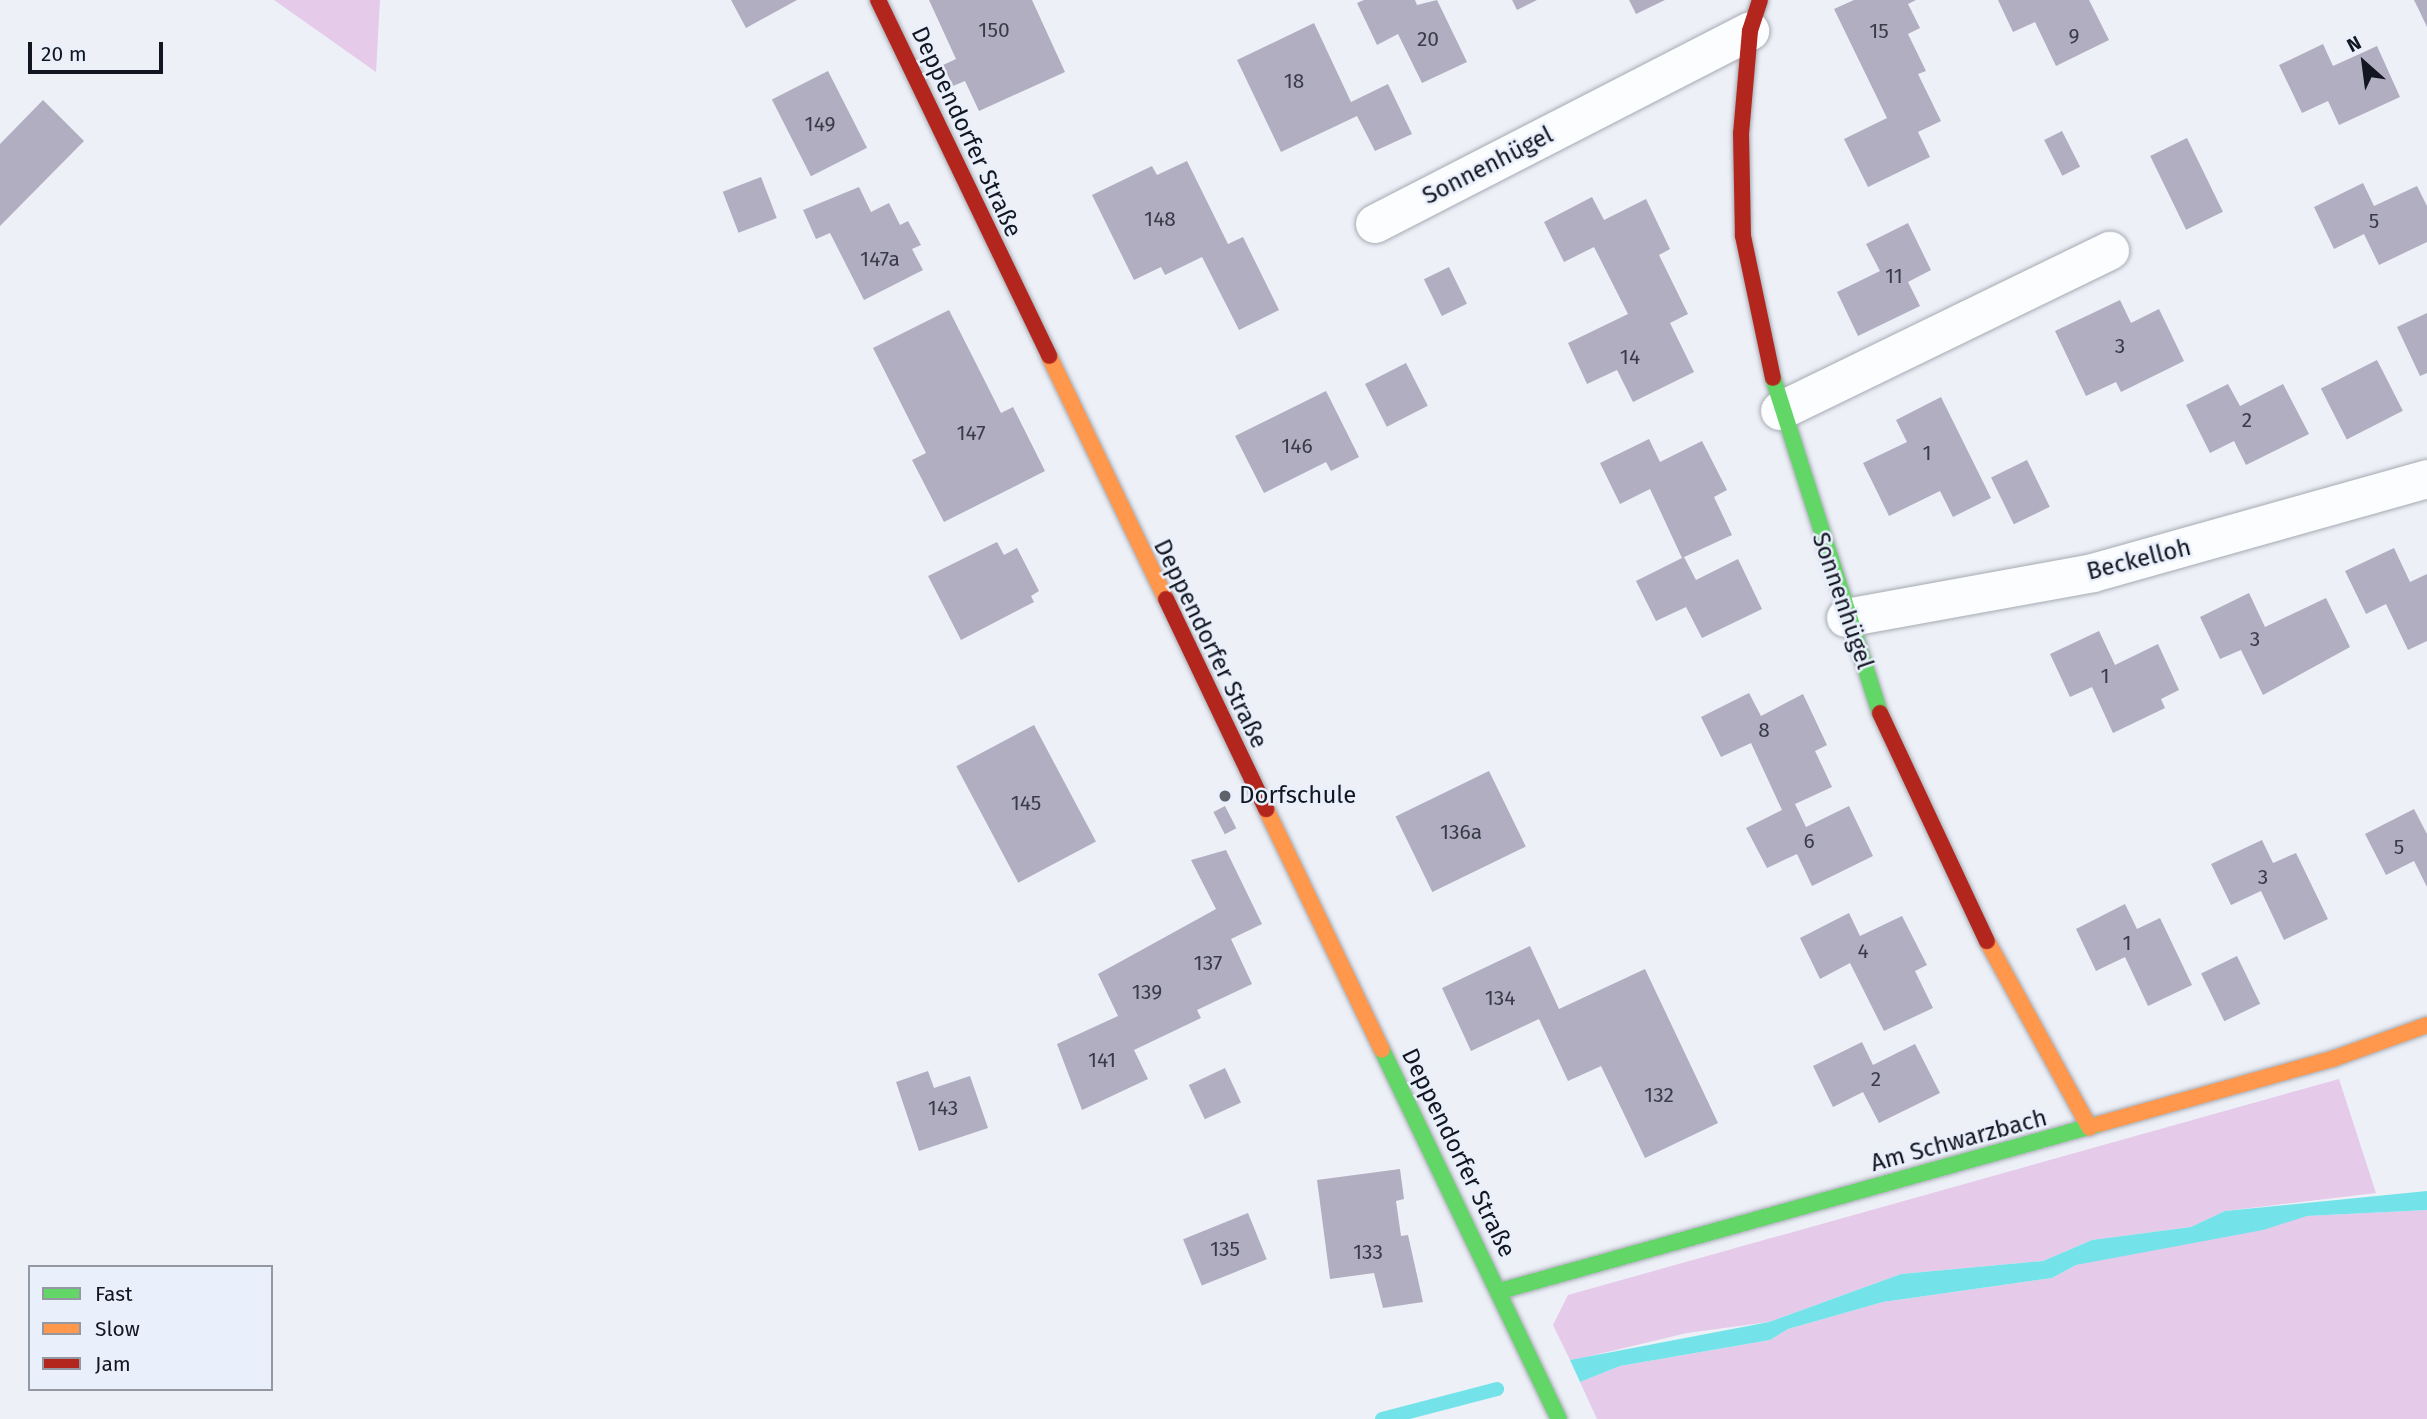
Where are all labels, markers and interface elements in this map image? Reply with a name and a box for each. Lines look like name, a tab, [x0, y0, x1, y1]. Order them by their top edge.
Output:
house number: 150	[978, 17, 1010, 43]
house number: 15	[1869, 18, 1889, 44]
street label: Deppendorfer Straße	[905, 22, 1027, 242]
house number: 9	[2068, 23, 2080, 49]
house number: 20	[1417, 26, 1439, 52]
scale bar	[32, 28, 166, 72]
north arrow	[2329, 28, 2399, 98]
text: N	[2343, 31, 2365, 57]
text: 20 m	[41, 41, 87, 67]
house number: 18	[1284, 68, 1304, 94]
house number: 149	[805, 111, 835, 137]
street label: Sonnenhügel	[1418, 121, 1558, 211]
house number: 148	[1144, 206, 1176, 232]
house number: 5	[2369, 208, 2379, 234]
house number: 147a	[860, 246, 900, 272]
house number: 11	[1885, 263, 1903, 289]
house number: 3	[2115, 333, 2125, 359]
house number: 14	[1620, 344, 1640, 370]
house number: 2	[2242, 407, 2252, 433]
house number: 147	[956, 420, 986, 446]
house number: 146	[1281, 433, 1313, 459]
house number: 1	[1922, 440, 1932, 466]
street label: Sonnenhügel	[1805, 529, 1879, 673]
street label: Beckelloh	[2084, 533, 2194, 587]
street label: Deppendorfer Straße	[1147, 535, 1273, 753]
house number: 3	[2250, 626, 2260, 652]
house number: 1	[2100, 663, 2110, 689]
house number: 8	[1758, 717, 1770, 743]
place label: Dorfschule	[1239, 782, 1356, 810]
marker: Dorfschule	[1217, 788, 1233, 804]
house number: 145	[1011, 790, 1041, 816]
house number: 136a	[1440, 819, 1482, 845]
house number: 6	[1803, 828, 1815, 854]
house number: 5	[2394, 834, 2404, 860]
house number: 3	[2258, 864, 2268, 890]
house number: 1	[2122, 930, 2132, 956]
house number: 4	[1857, 938, 1869, 964]
house number: 137	[1194, 950, 1222, 976]
house number: 139	[1132, 979, 1162, 1005]
house number: 134	[1485, 985, 1515, 1011]
street label: Deppendorfer Straße	[1395, 1044, 1521, 1262]
house number: 141	[1088, 1047, 1116, 1073]
house number: 2	[1871, 1066, 1881, 1092]
house number: 132	[1644, 1082, 1674, 1108]
house number: 143	[928, 1095, 958, 1121]
street label: Am Schwarzbach	[1868, 1104, 2050, 1178]
house number: 135	[1210, 1236, 1240, 1262]
house number: 133	[1353, 1239, 1383, 1265]
legend	[28, 1265, 273, 1391]
text: Fast	[95, 1281, 133, 1307]
text: Slow	[95, 1316, 140, 1342]
text: Jam	[95, 1351, 131, 1377]

